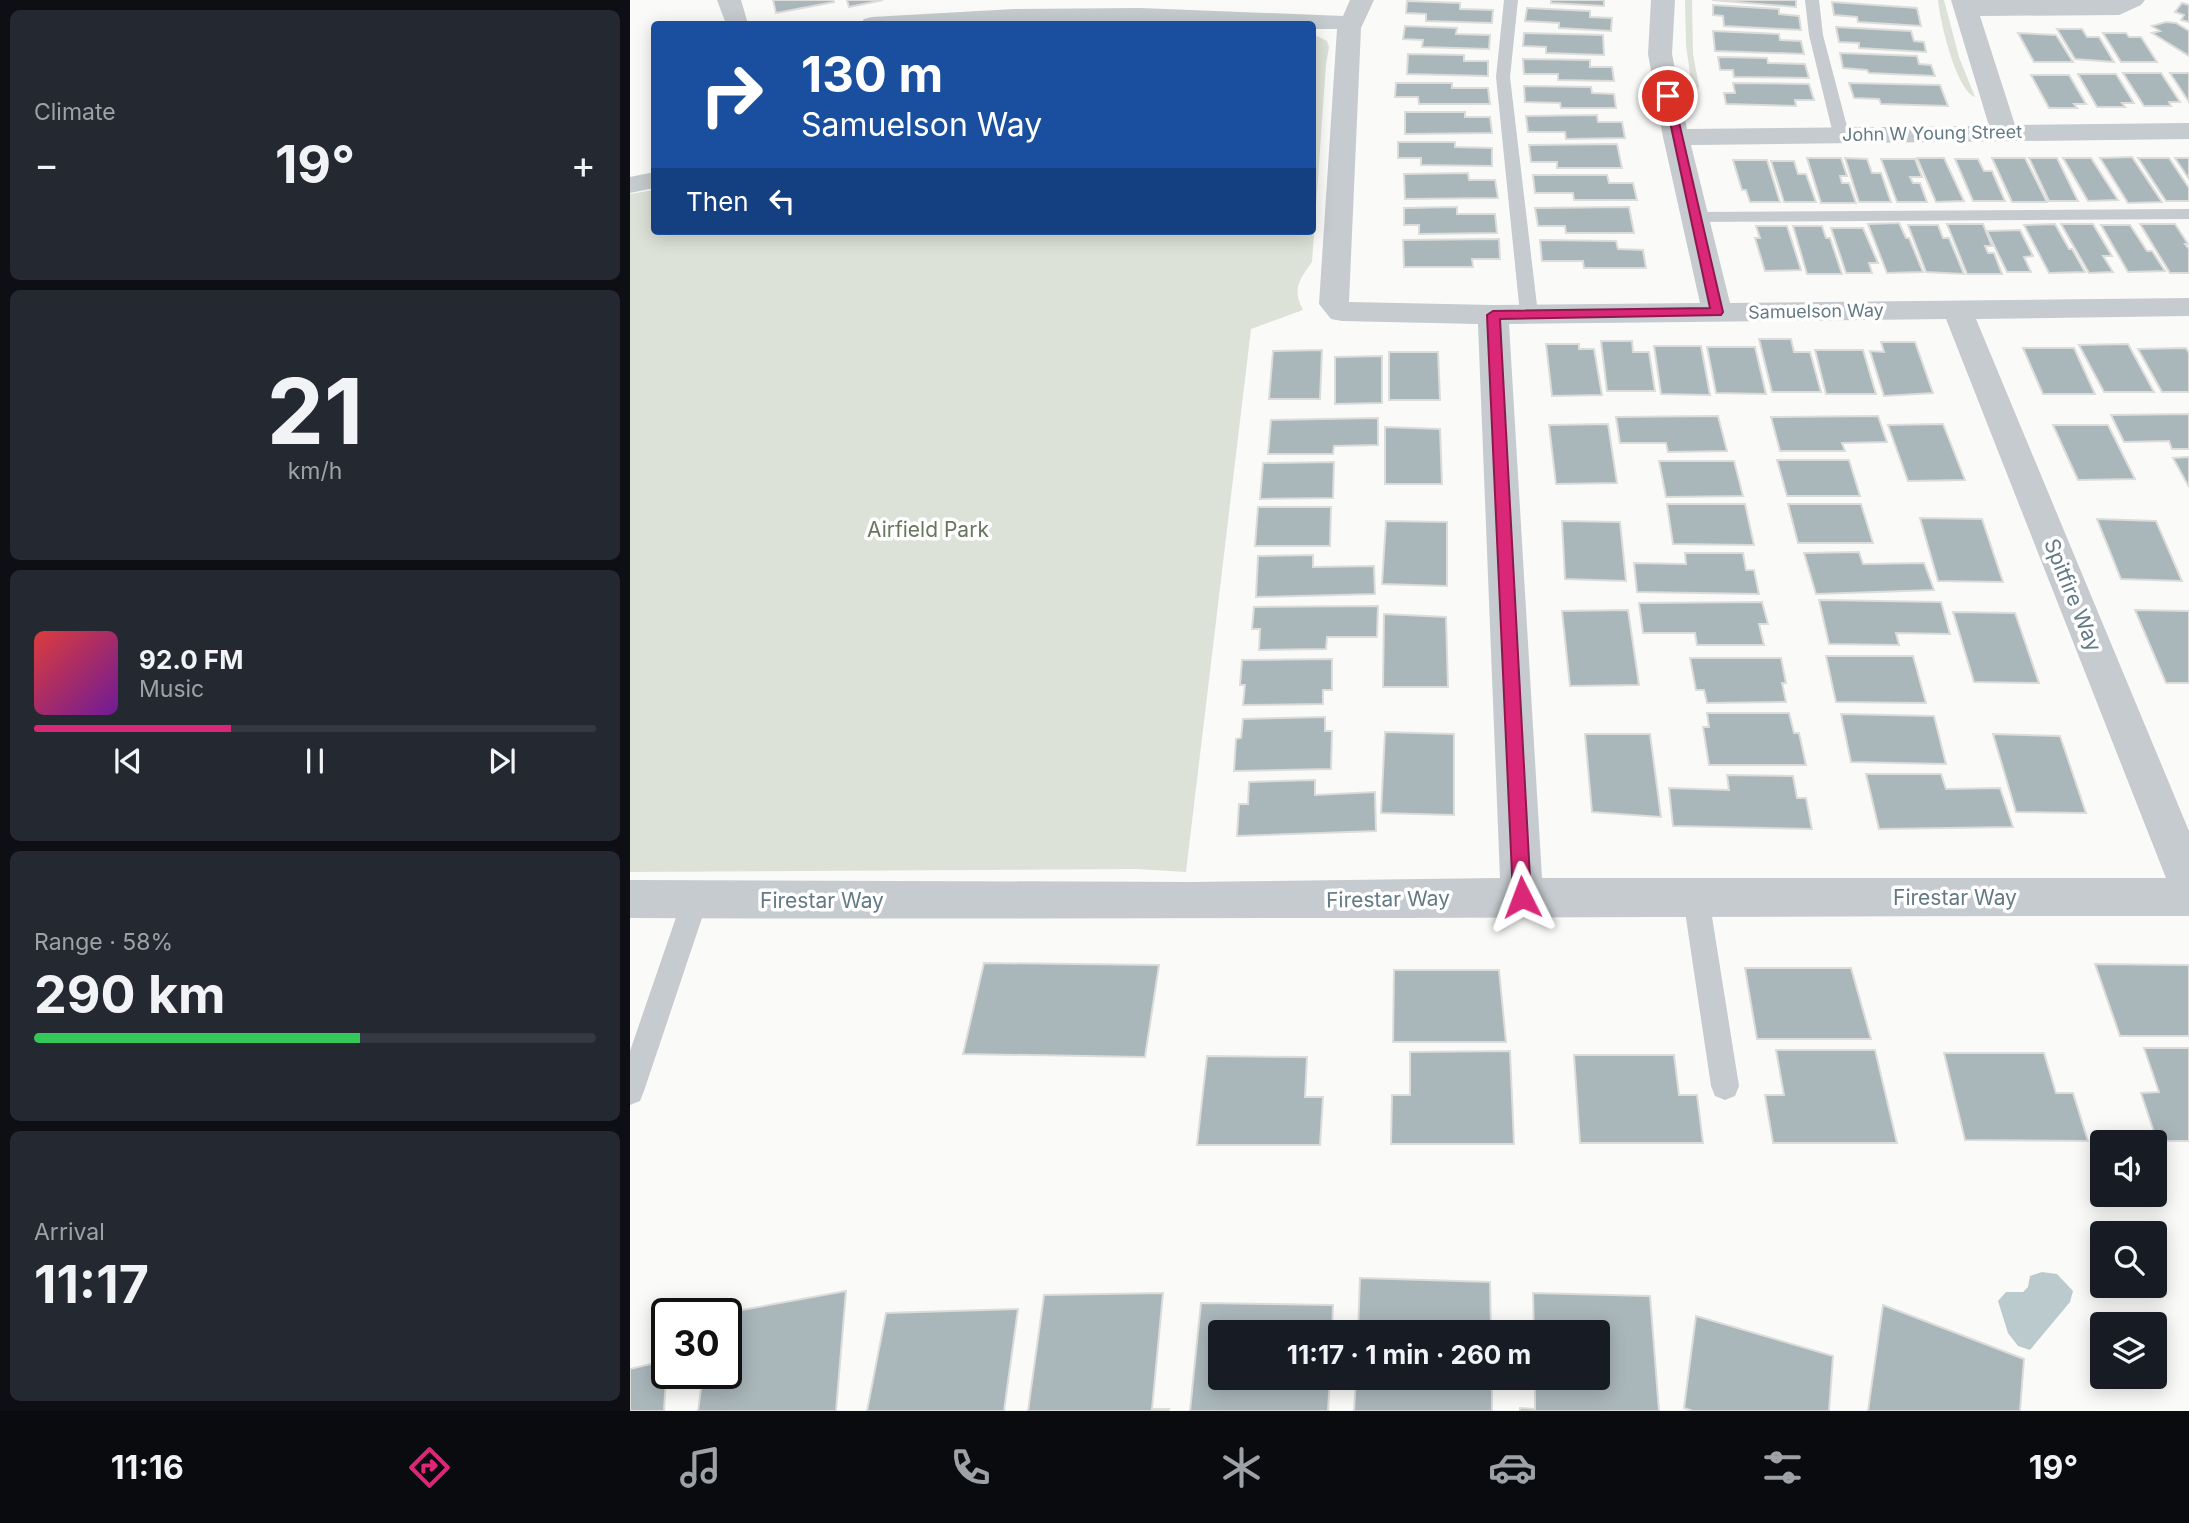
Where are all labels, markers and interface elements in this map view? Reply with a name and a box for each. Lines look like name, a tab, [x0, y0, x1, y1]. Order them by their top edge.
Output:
text: 130 m	[801, 45, 943, 104]
icon: right	[686, 49, 777, 140]
pin	[1638, 66, 1698, 126]
icon: arrive	[1649, 77, 1687, 115]
text: Climate	[34, 98, 116, 126]
text: Samuelson Way	[801, 105, 1042, 144]
street label: John W Young Street	[1842, 121, 2022, 145]
text: 19°	[275, 133, 355, 196]
text: −	[34, 141, 59, 187]
text: +	[571, 141, 596, 187]
icon: left	[763, 182, 801, 220]
text: Then	[686, 186, 749, 217]
street label: Samuelson Way	[1748, 299, 1884, 323]
text: 21	[267, 356, 363, 466]
text: km/h	[288, 457, 342, 485]
park label: Airfield Park	[867, 517, 989, 542]
street label: Spitfire Way	[2039, 535, 2107, 655]
text: 92.0 FM	[139, 644, 243, 675]
text: Music	[139, 675, 204, 703]
icon: previous	[109, 742, 147, 780]
icon: pause	[296, 742, 334, 780]
icon: next	[483, 742, 521, 780]
position arrow	[1485, 860, 1559, 934]
street label: Firestar Way	[1326, 885, 1450, 913]
street label: Firestar Way	[1893, 885, 2017, 910]
street label: Firestar Way	[760, 888, 884, 913]
text: Range · 58%	[34, 928, 173, 956]
text: 290 km	[34, 963, 226, 1026]
map controls	[2090, 1130, 2167, 1389]
button: sound	[2090, 1130, 2167, 1207]
text: Arrival	[34, 1218, 105, 1246]
button: search	[2090, 1221, 2167, 1298]
text: 11:17	[34, 1253, 149, 1316]
speed limit sign: 30	[651, 1298, 742, 1389]
button: layers	[2090, 1312, 2167, 1389]
text: 11:17 · 1 min · 260 m	[1287, 1339, 1531, 1370]
icon: directions	[405, 1443, 454, 1492]
icon: music	[676, 1443, 725, 1492]
icon: phone	[946, 1443, 995, 1492]
icon: climate	[1217, 1443, 1266, 1492]
icon: car	[1488, 1443, 1537, 1492]
icon: filters	[1758, 1443, 1807, 1492]
text: 11:16	[111, 1448, 184, 1487]
text: 19°	[2029, 1448, 2078, 1487]

